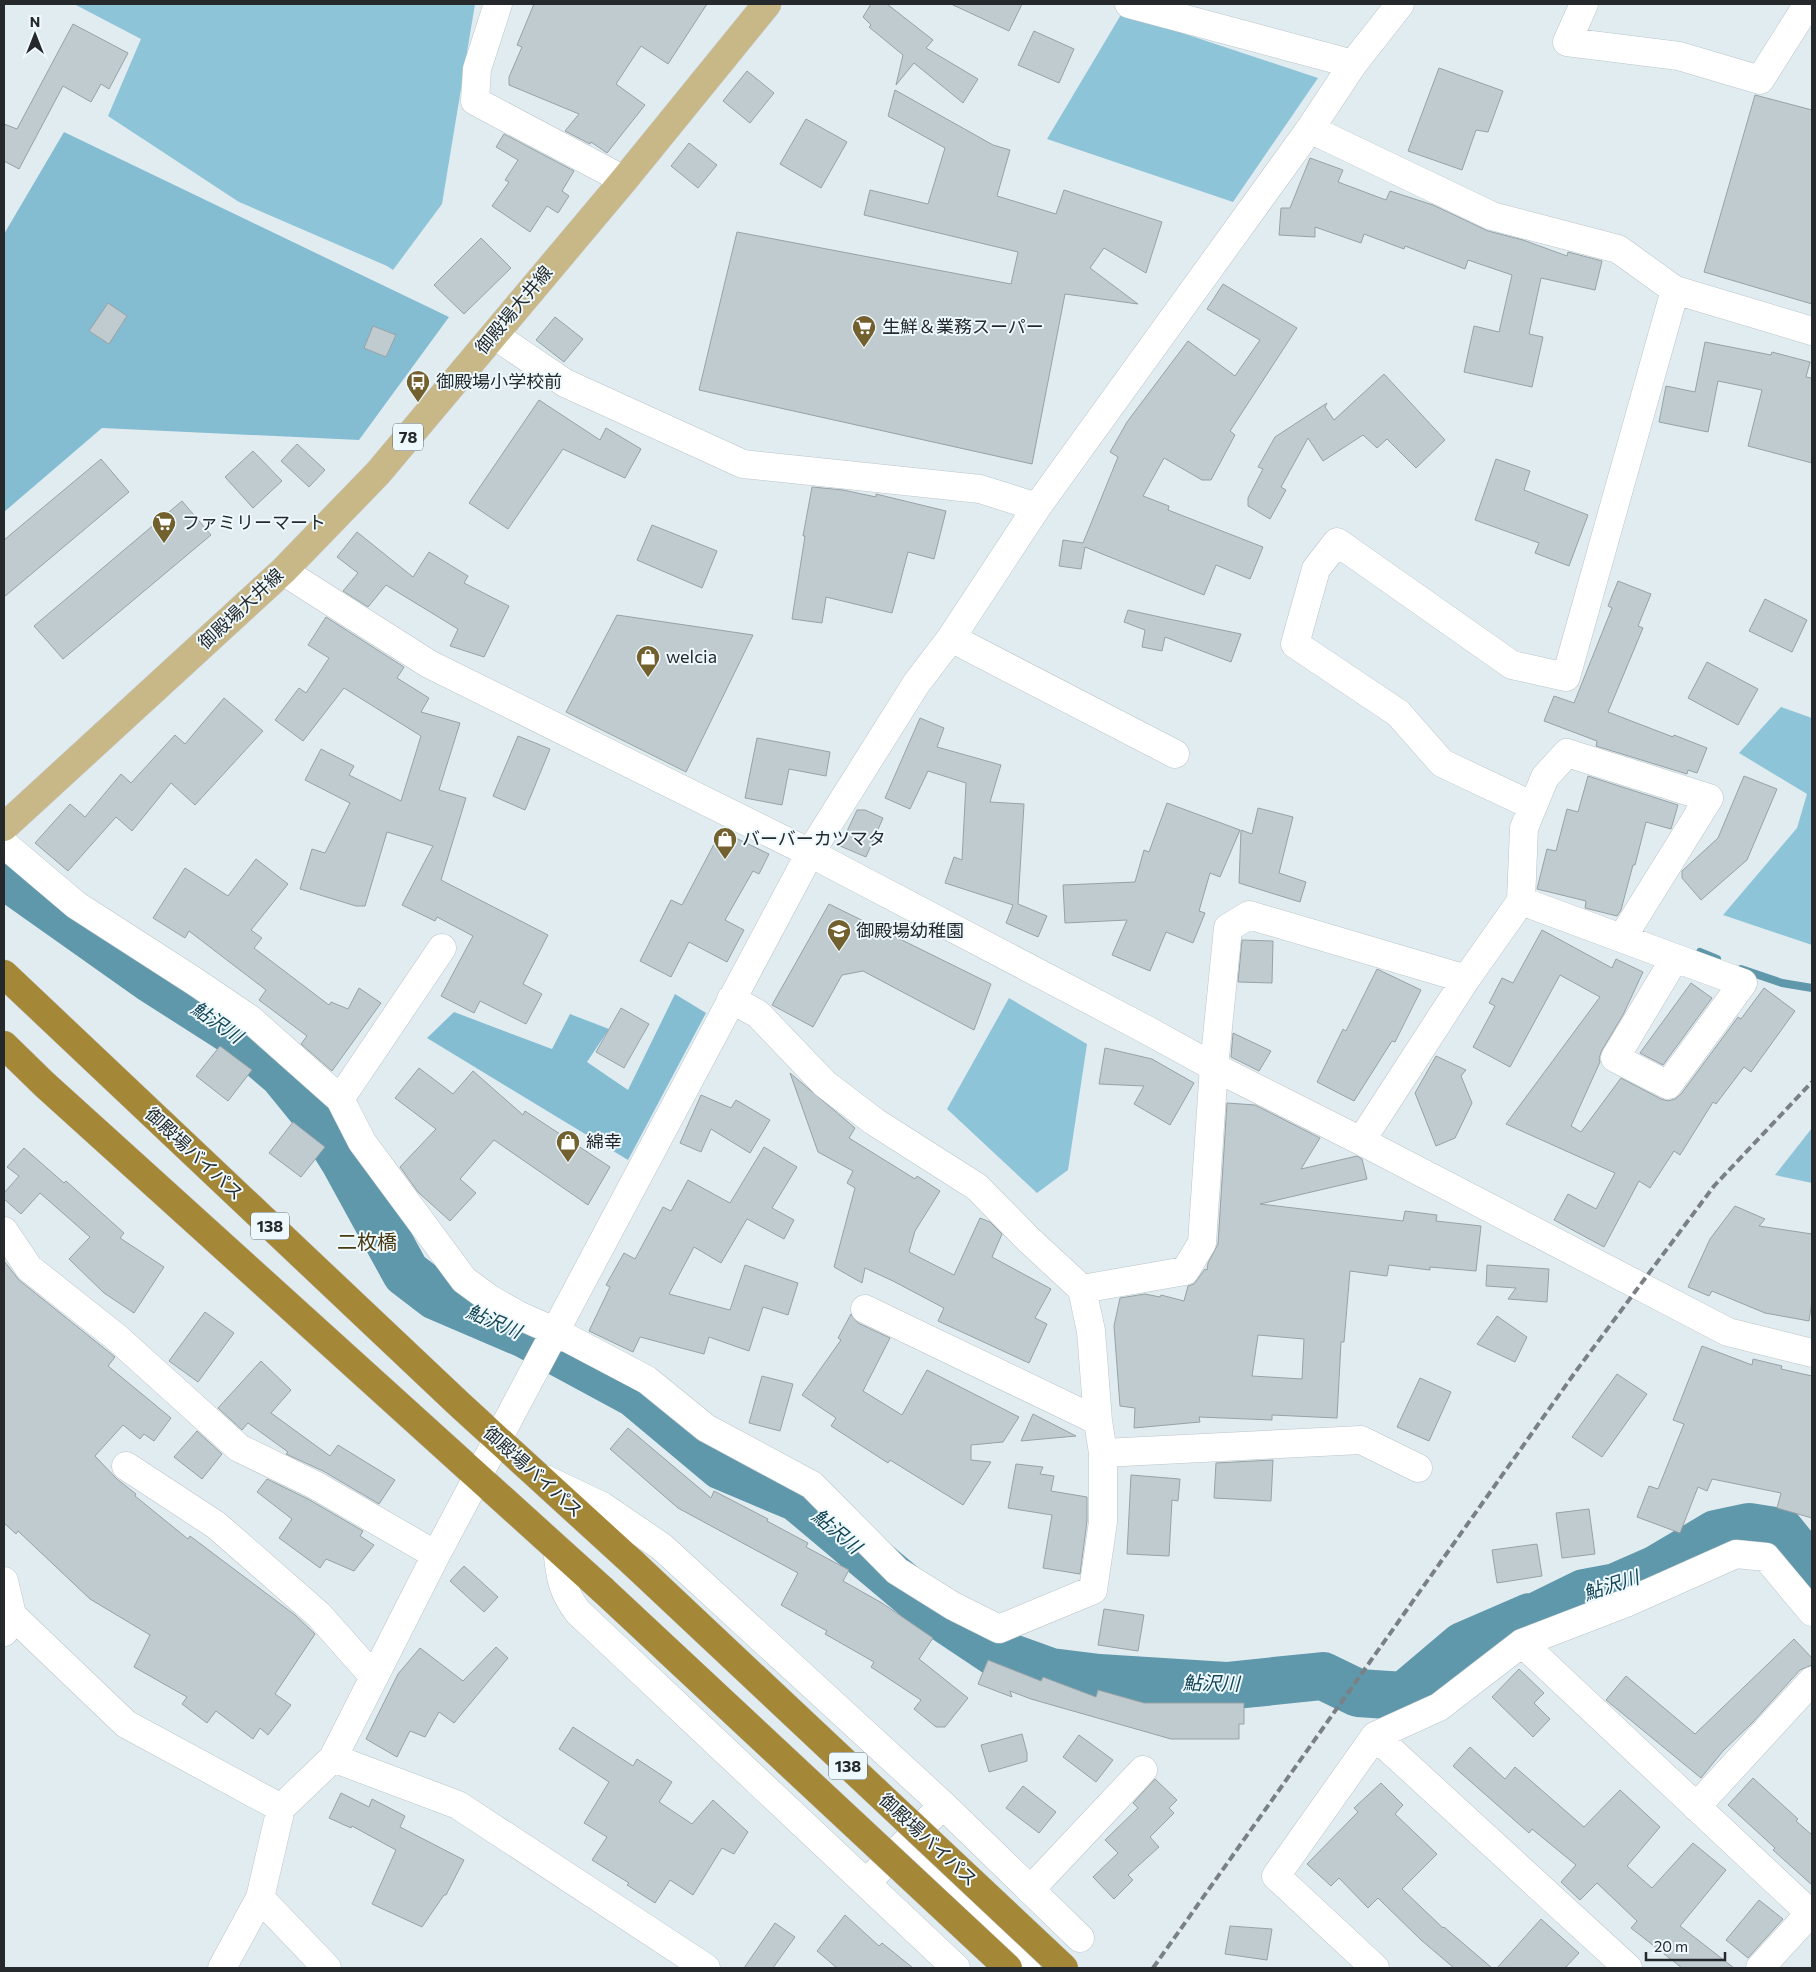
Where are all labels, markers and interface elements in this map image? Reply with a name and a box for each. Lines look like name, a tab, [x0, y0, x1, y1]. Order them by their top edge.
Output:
north arrow	[10, 10, 60, 60]
text: N	[30, 13, 40, 30]
street label: 御殿場大井線	[470, 261, 556, 358]
supermarket icon: 生鮮＆業務スーパー	[851, 314, 877, 348]
place label: 生鮮＆業務スーパー	[882, 315, 1044, 337]
bus stop icon: 御殿場小学校前	[405, 369, 431, 403]
place label: 御殿場小学校前	[436, 370, 562, 392]
road number: 78	[393, 424, 423, 451]
supermarket icon: ファミリーマート	[151, 510, 177, 544]
place label: ファミリーマート	[182, 511, 326, 533]
street label: 御殿場大井線	[193, 563, 287, 653]
shop icon: welcia	[635, 644, 661, 678]
place label: welcia	[666, 645, 717, 667]
shop icon: バーバーカツマタ	[712, 826, 738, 860]
place label: バーバーカツマタ	[742, 827, 886, 849]
school or university icon: 御殿場幼稚園	[826, 918, 852, 952]
place label: 御殿場幼稚園	[856, 919, 964, 941]
water label: 鮎沢川	[187, 996, 249, 1049]
street label: 御殿場バイパス	[141, 1102, 248, 1204]
shop icon: 綿幸	[555, 1129, 581, 1163]
place label: 綿幸	[586, 1130, 622, 1152]
road number: 138	[251, 1212, 289, 1240]
district label: 二枚橋	[337, 1229, 397, 1253]
water label: 鮎沢川	[463, 1299, 527, 1343]
street label: 御殿場バイパス	[480, 1421, 588, 1521]
water label: 鮎沢川	[808, 1503, 868, 1559]
water label: 鮎沢川	[1580, 1564, 1643, 1604]
water label: 鮎沢川	[1182, 1671, 1242, 1695]
road number: 138	[829, 1752, 867, 1780]
street label: 御殿場バイパス	[875, 1788, 982, 1890]
scale bar	[1646, 1930, 1725, 1962]
text: 20 m	[1654, 1937, 1688, 1955]

